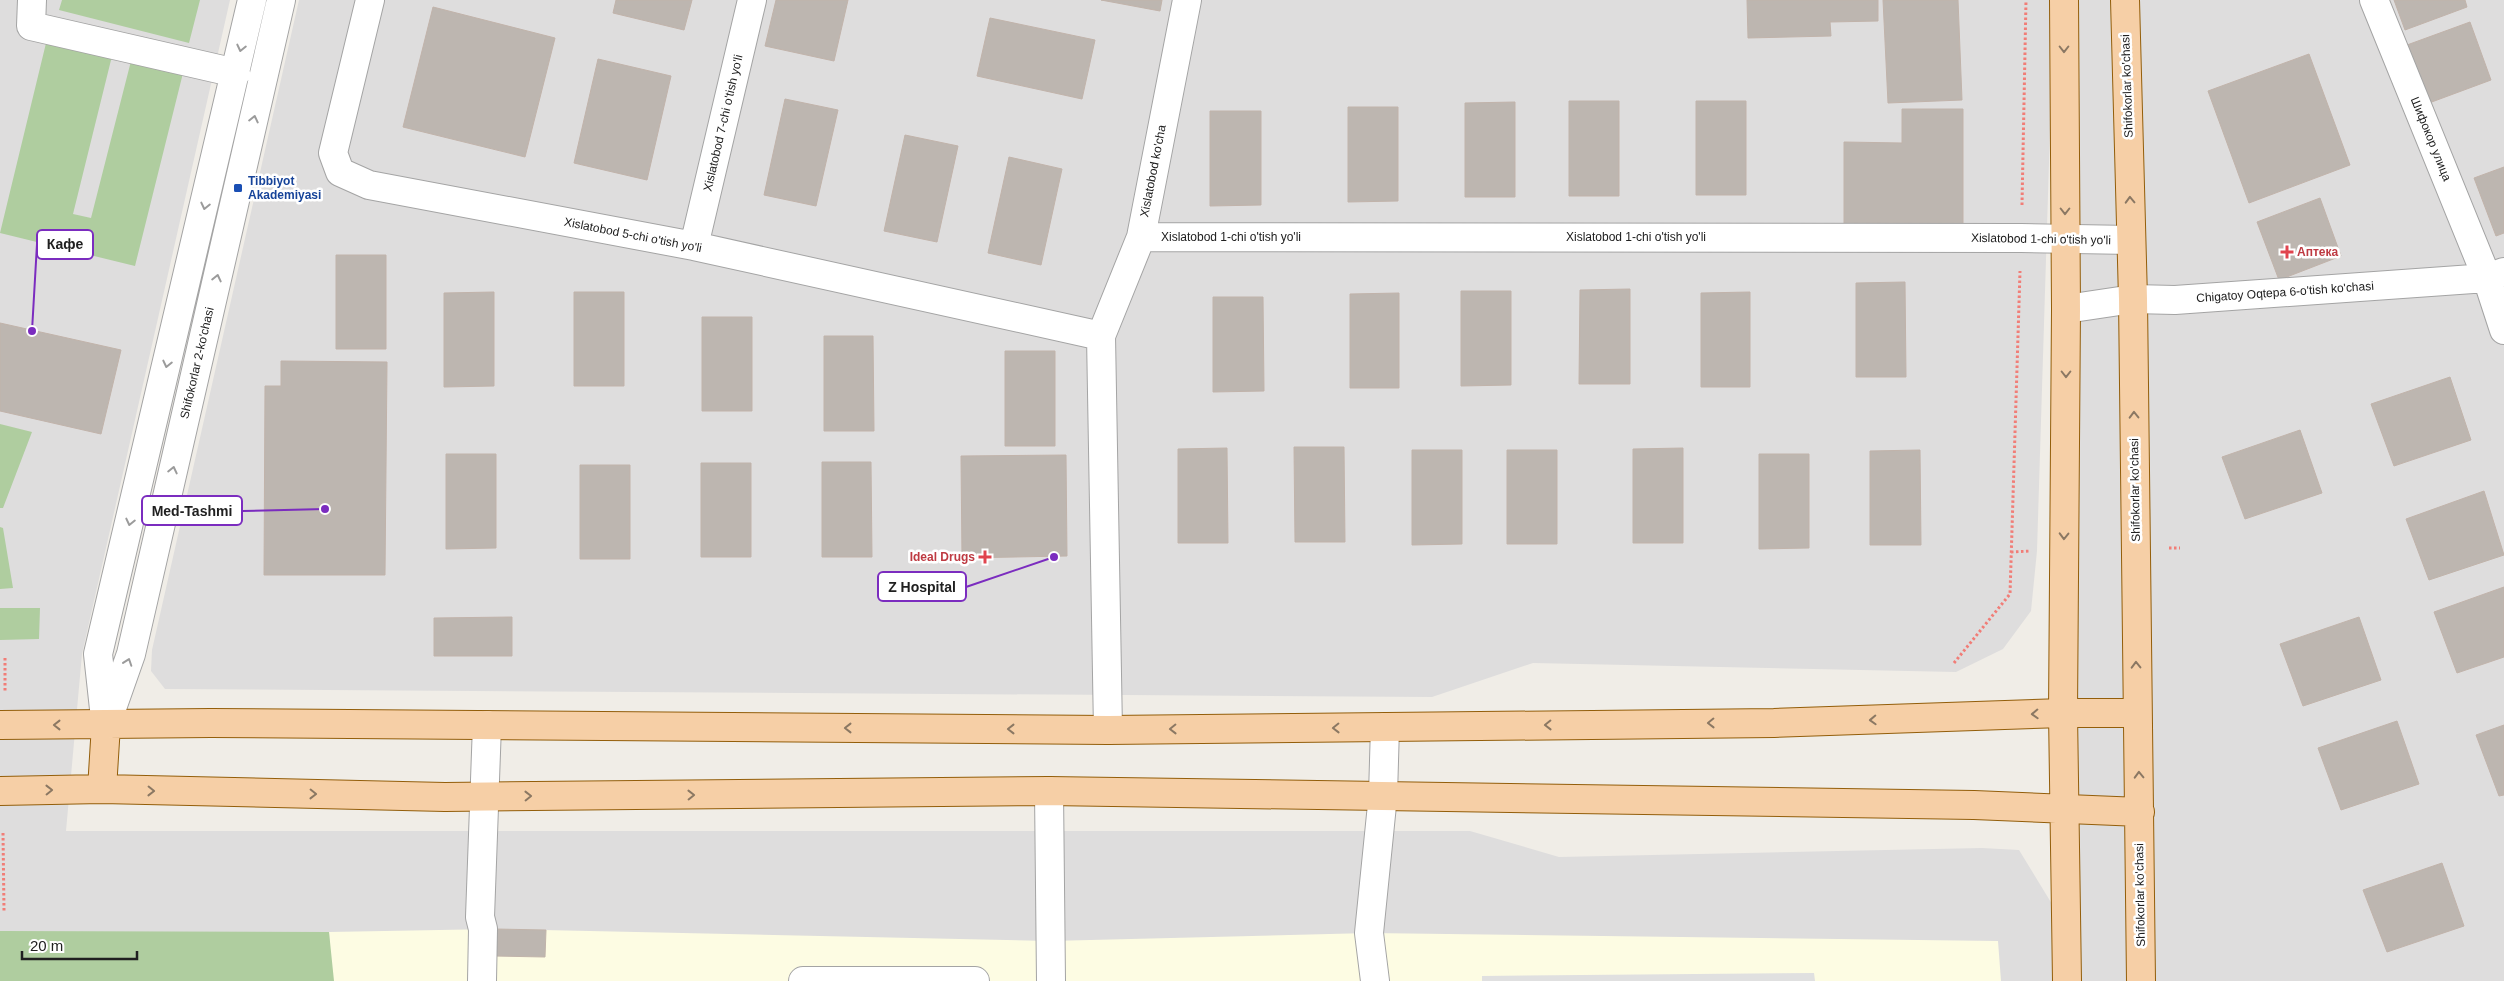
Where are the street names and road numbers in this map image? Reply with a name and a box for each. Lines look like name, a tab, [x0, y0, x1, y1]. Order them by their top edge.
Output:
street label: Shifokorlar ko'chasi	[2118, 34, 2136, 138]
street label: Xislatobod 7-chi o'tish yo'li	[700, 53, 746, 193]
street label: Шифокор улица	[2408, 95, 2454, 183]
street label: Xislatobod ko'cha	[1137, 123, 1169, 218]
street label: Xislatobod 5-chi o'tish yo'li	[563, 215, 703, 255]
street label: Xislatobod 1-chi o'tish yo'li	[1161, 230, 1301, 244]
street label: Xislatobod 1-chi o'tish yo'li	[1566, 230, 1706, 244]
street label: Xislatobod 1-chi o'tish yo'li	[1971, 231, 2111, 247]
street label: Chigatoy Oqtepa 6-o'tish ko'chasi	[2196, 279, 2374, 305]
street label: Shifokorlar 2-ko'chasi	[177, 306, 217, 420]
street label: Shifokorlar ko'chasi	[2127, 438, 2143, 542]
street label: Shifokorlar ko'chasi	[2132, 843, 2148, 947]

